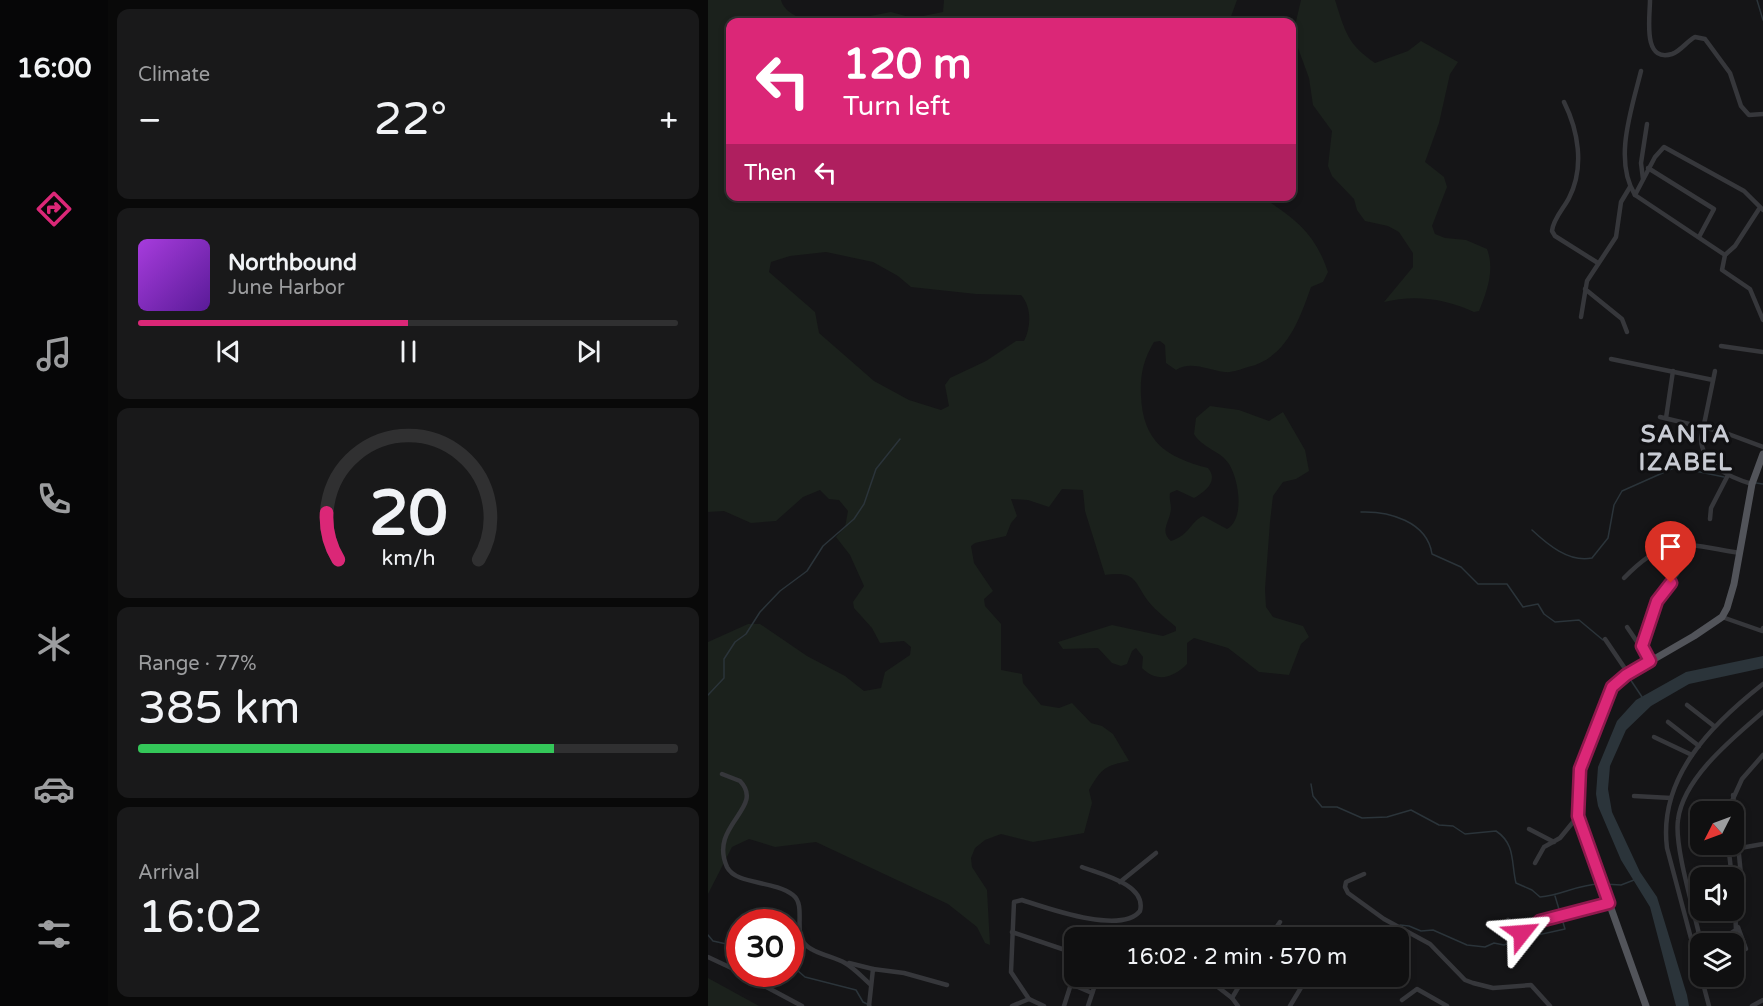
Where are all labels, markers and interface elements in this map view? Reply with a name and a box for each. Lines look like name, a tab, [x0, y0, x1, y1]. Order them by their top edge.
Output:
text: 120 m	[843, 39, 972, 90]
icon: left	[744, 42, 822, 120]
text: 16:00	[17, 52, 91, 85]
text: Climate	[138, 63, 210, 87]
text: Turn left	[843, 90, 950, 123]
text: 22°	[374, 93, 447, 147]
text: −	[138, 101, 162, 140]
text: +	[659, 101, 678, 140]
icon: left	[809, 156, 842, 189]
text: Then	[744, 160, 797, 186]
icon: directions	[33, 188, 75, 230]
text: Northbound	[228, 250, 357, 276]
text: June Harbor	[228, 276, 345, 300]
icon: music	[33, 333, 75, 375]
icon: previous	[212, 335, 245, 368]
icon: pause	[392, 335, 425, 368]
icon: next	[572, 335, 605, 368]
district label: SANTA IZABEL	[1639, 420, 1733, 477]
text: 20	[369, 477, 447, 552]
icon: phone	[33, 478, 75, 520]
pin	[1645, 521, 1696, 583]
icon: arrive	[1654, 530, 1687, 563]
text: km/h	[381, 545, 435, 571]
icon: climate	[33, 623, 75, 665]
text: Range · 77%	[138, 652, 257, 676]
text: 385 km	[138, 682, 300, 736]
icon: car	[33, 768, 75, 810]
north arrow	[1690, 801, 1744, 855]
map controls	[1690, 801, 1744, 987]
text: Arrival	[138, 861, 200, 885]
button: sound	[1690, 867, 1744, 921]
text: 16:02	[138, 891, 263, 945]
position arrow	[1490, 901, 1554, 965]
speed limit sign: 30	[726, 909, 804, 987]
icon: filters	[33, 913, 75, 955]
button: layers	[1690, 933, 1744, 987]
text: 16:02 · 2 min · 570 m	[1126, 944, 1347, 970]

